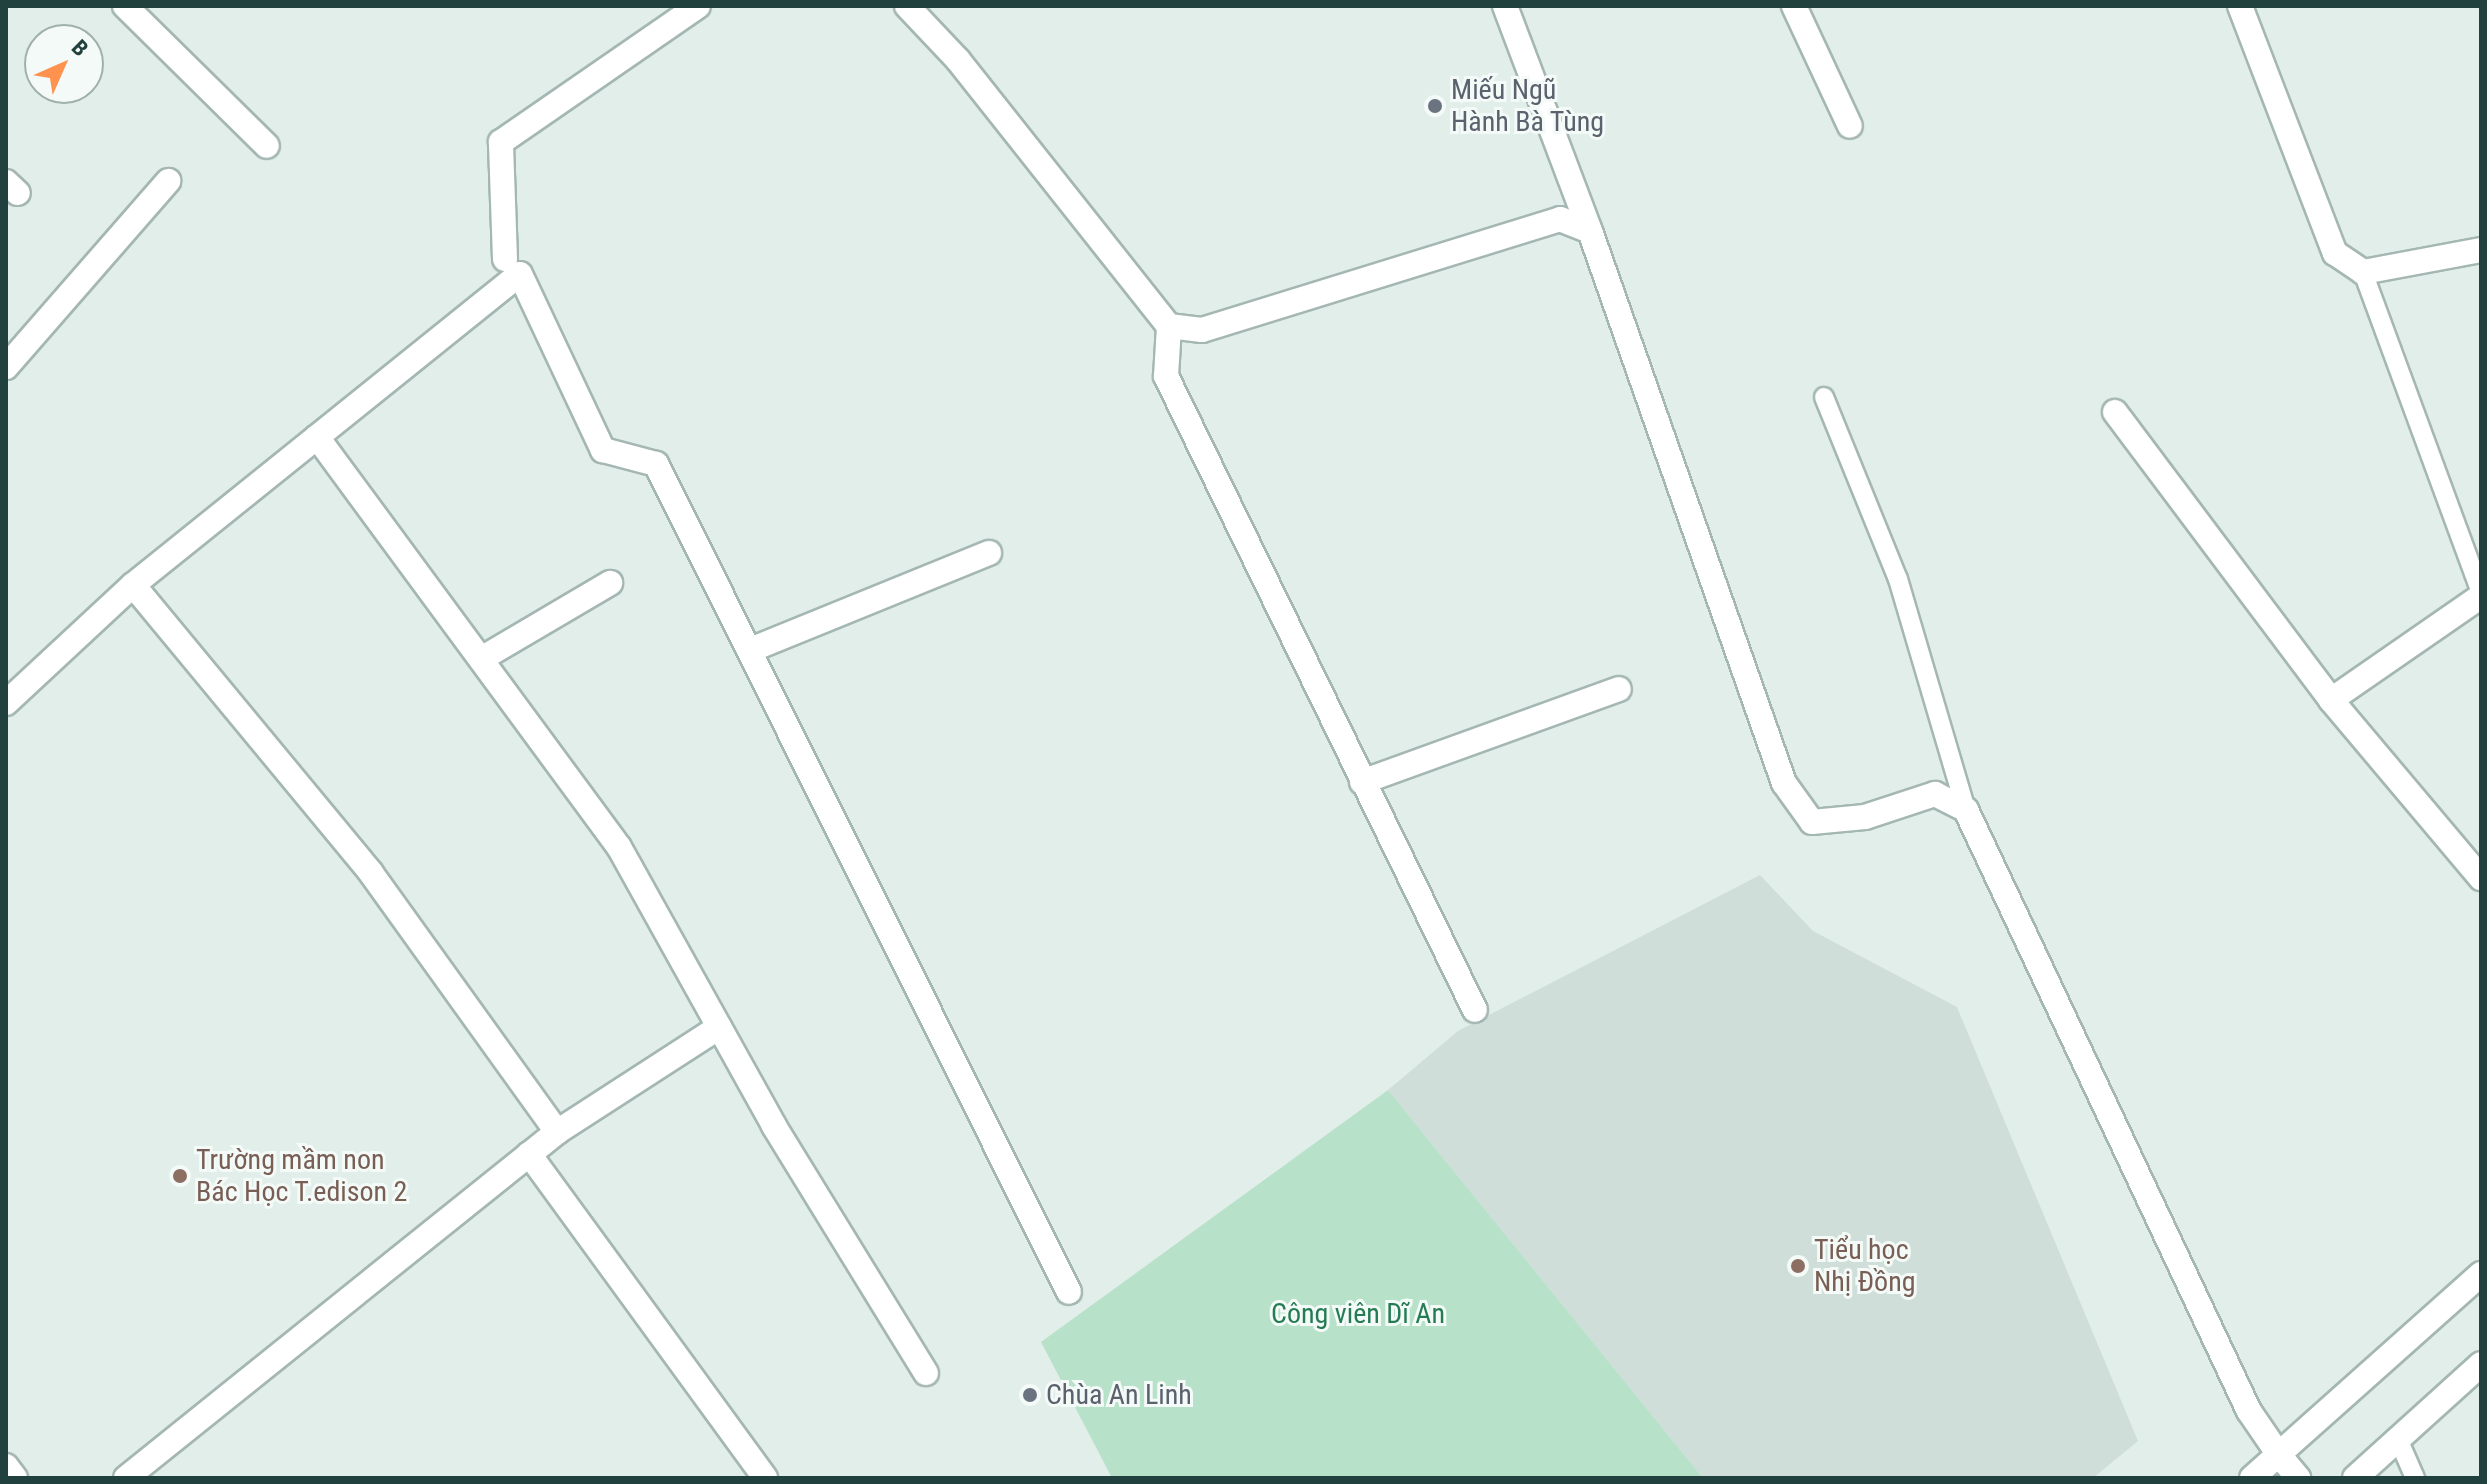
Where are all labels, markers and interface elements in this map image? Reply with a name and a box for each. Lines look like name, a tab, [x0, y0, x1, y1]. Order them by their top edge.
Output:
north arrow	[24, 24, 104, 104]
text: B	[67, 35, 93, 61]
place label: Miếu Ngũ Hành Bà Tùng	[1451, 73, 1605, 139]
marker: Miếu Ngũ Hành Bà Tùng	[1426, 97, 1444, 115]
place label: Trường mầm non Bác Học T.edison 2	[196, 1143, 408, 1209]
marker: Trường mầm non Bác Học T.edison 2	[171, 1167, 189, 1185]
place label: Tiểu học Nhị Đồng	[1814, 1233, 1916, 1299]
marker: Tiểu học Nhị Đồng	[1789, 1257, 1807, 1275]
park label: Công viên Dĩ An	[1271, 1297, 1445, 1331]
place label: Chùa An Linh	[1046, 1378, 1192, 1412]
marker: Chùa An Linh	[1021, 1386, 1039, 1404]

